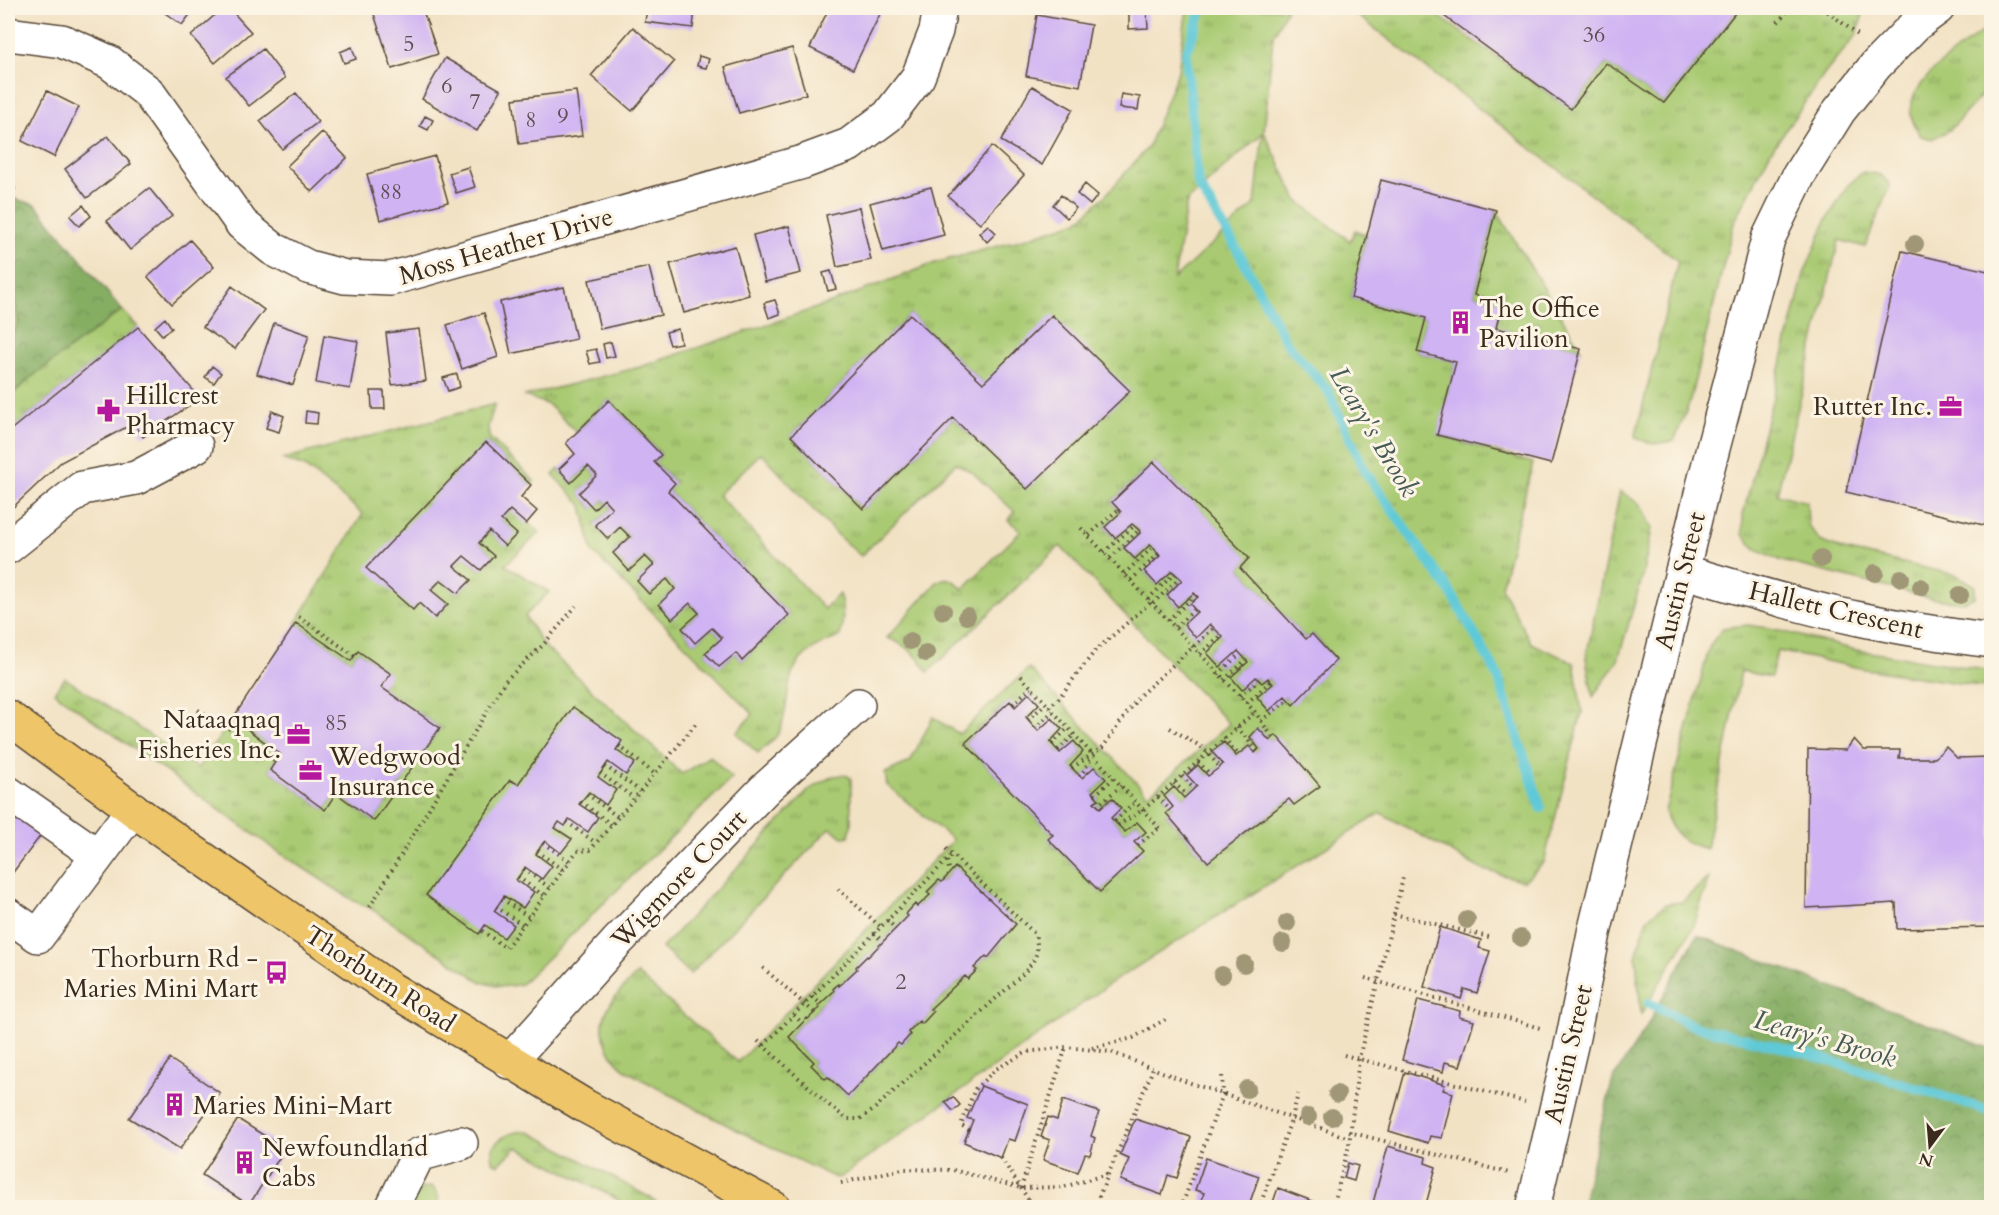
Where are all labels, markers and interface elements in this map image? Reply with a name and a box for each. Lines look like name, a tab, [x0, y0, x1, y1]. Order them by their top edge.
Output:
house number: 36	[1583, 20, 1605, 50]
house number: 5	[403, 29, 415, 59]
house number: 6	[441, 71, 453, 101]
house number: 7	[469, 87, 481, 117]
house number: 9	[557, 101, 569, 131]
house number: 8	[525, 105, 537, 135]
house number: 88	[380, 177, 402, 207]
street label: Moss Heather Drive	[395, 199, 617, 293]
place label: The Office Pavilion	[1479, 291, 1600, 356]
building icon: The Office Pavilion	[1448, 310, 1474, 336]
water label: Leary's Brook	[1320, 360, 1428, 505]
place label: Hillcrest Pharmacy	[126, 378, 235, 443]
place label: Rutter Inc.	[1813, 389, 1932, 424]
office icon: Rutter Inc.	[1937, 393, 1963, 419]
pharmacy icon: Hillcrest Pharmacy	[95, 397, 121, 423]
street label: Austin Street	[1646, 508, 1714, 654]
street label: Hallett Crescent	[1745, 573, 1927, 647]
place label: Nataaqnaq Fisheries Inc.	[138, 702, 281, 767]
house number: 85	[325, 708, 347, 738]
office icon: Nataaqnaq Fisheries Inc.	[286, 721, 312, 747]
place label: Wedgwood Insurance	[328, 739, 461, 804]
office icon: Wedgwood Insurance	[298, 758, 324, 784]
street label: Wigmore Court	[603, 802, 754, 957]
street label: Thorburn Road	[298, 917, 462, 1041]
place label: Thorburn Rd - Maries Mini Mart	[64, 941, 258, 1006]
bus stop icon: Thorburn Rd - Maries Mini Mart	[263, 960, 289, 986]
house number: 2	[895, 967, 907, 997]
street label: Austin Street	[1535, 981, 1601, 1127]
water label: Leary's Brook	[1749, 1001, 1901, 1077]
place label: Maries Mini-Mart	[193, 1088, 392, 1123]
building icon: Maries Mini-Mart	[162, 1092, 188, 1118]
north arrow	[1900, 1116, 1960, 1176]
place label: Newfoundland Cabs	[262, 1130, 428, 1195]
text: N	[1916, 1147, 1936, 1172]
building icon: Newfoundland Cabs	[231, 1149, 257, 1175]

